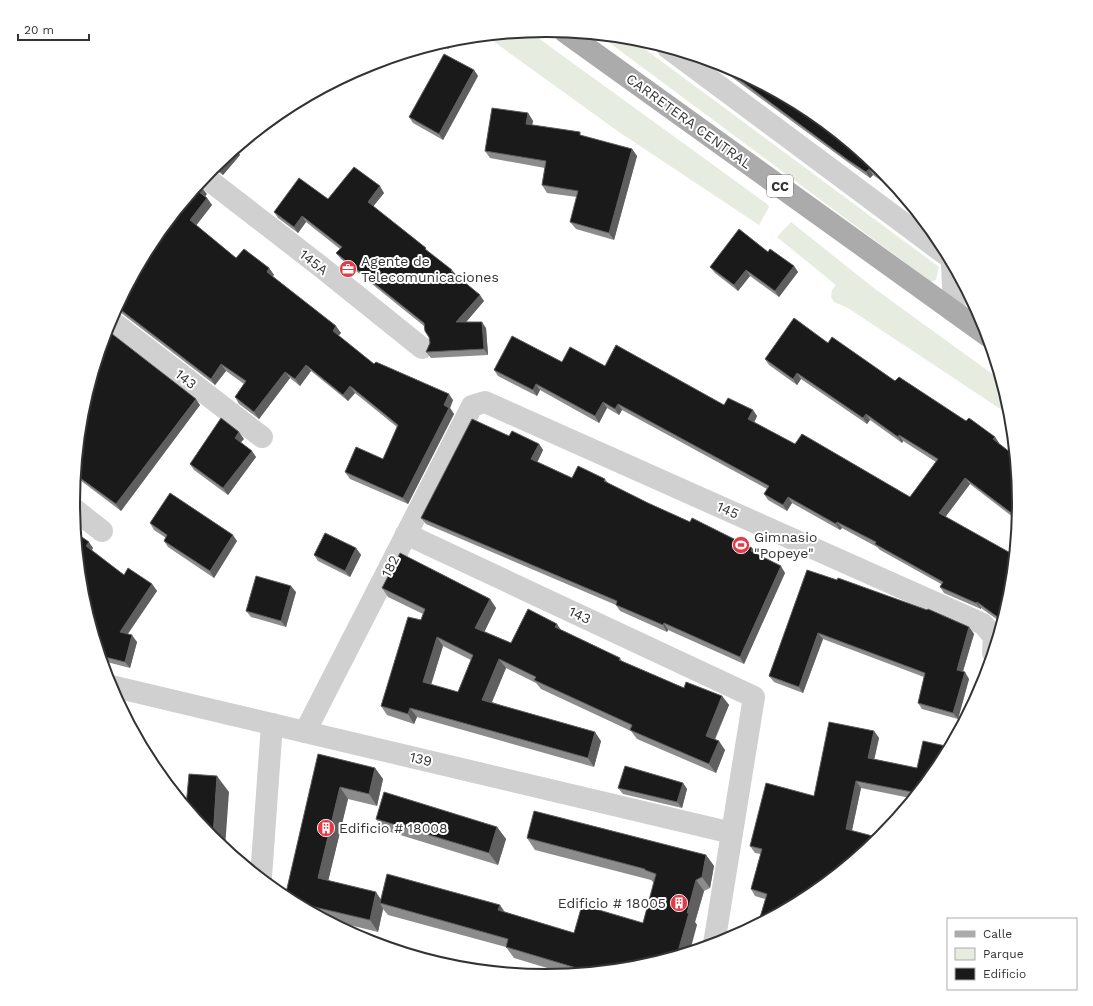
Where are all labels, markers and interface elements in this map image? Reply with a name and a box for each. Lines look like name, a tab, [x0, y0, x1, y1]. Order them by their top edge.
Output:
scale bar	[18, 16, 89, 42]
text: 20 m	[24, 23, 54, 37]
street label: CARRETERA CENTRAL	[623, 70, 755, 172]
road number: CC	[767, 175, 793, 197]
street label: 145A	[297, 246, 331, 278]
place label: Agente de Telecomunicaciones	[361, 253, 499, 285]
office icon: Agente de Telecomunicaciones	[338, 259, 358, 279]
street label: 143	[172, 366, 200, 392]
street label: 145	[715, 498, 741, 522]
place label: Gimnasio "Popeye"	[754, 529, 817, 561]
sports icon: Gimnasio "Popeye"	[731, 535, 751, 555]
street label: 182	[378, 552, 402, 580]
street label: 143	[567, 603, 593, 627]
street label: 139	[408, 749, 434, 769]
building icon: Edificio # 18008	[316, 818, 336, 838]
place label: Edificio # 18008	[339, 820, 448, 836]
building icon: Edificio # 18005	[669, 893, 689, 913]
place label: Edificio # 18005	[558, 895, 666, 911]
legend	[947, 918, 1077, 990]
text: Calle	[983, 927, 1012, 941]
text: Parque	[983, 947, 1024, 961]
text: Edificio	[983, 967, 1026, 981]

